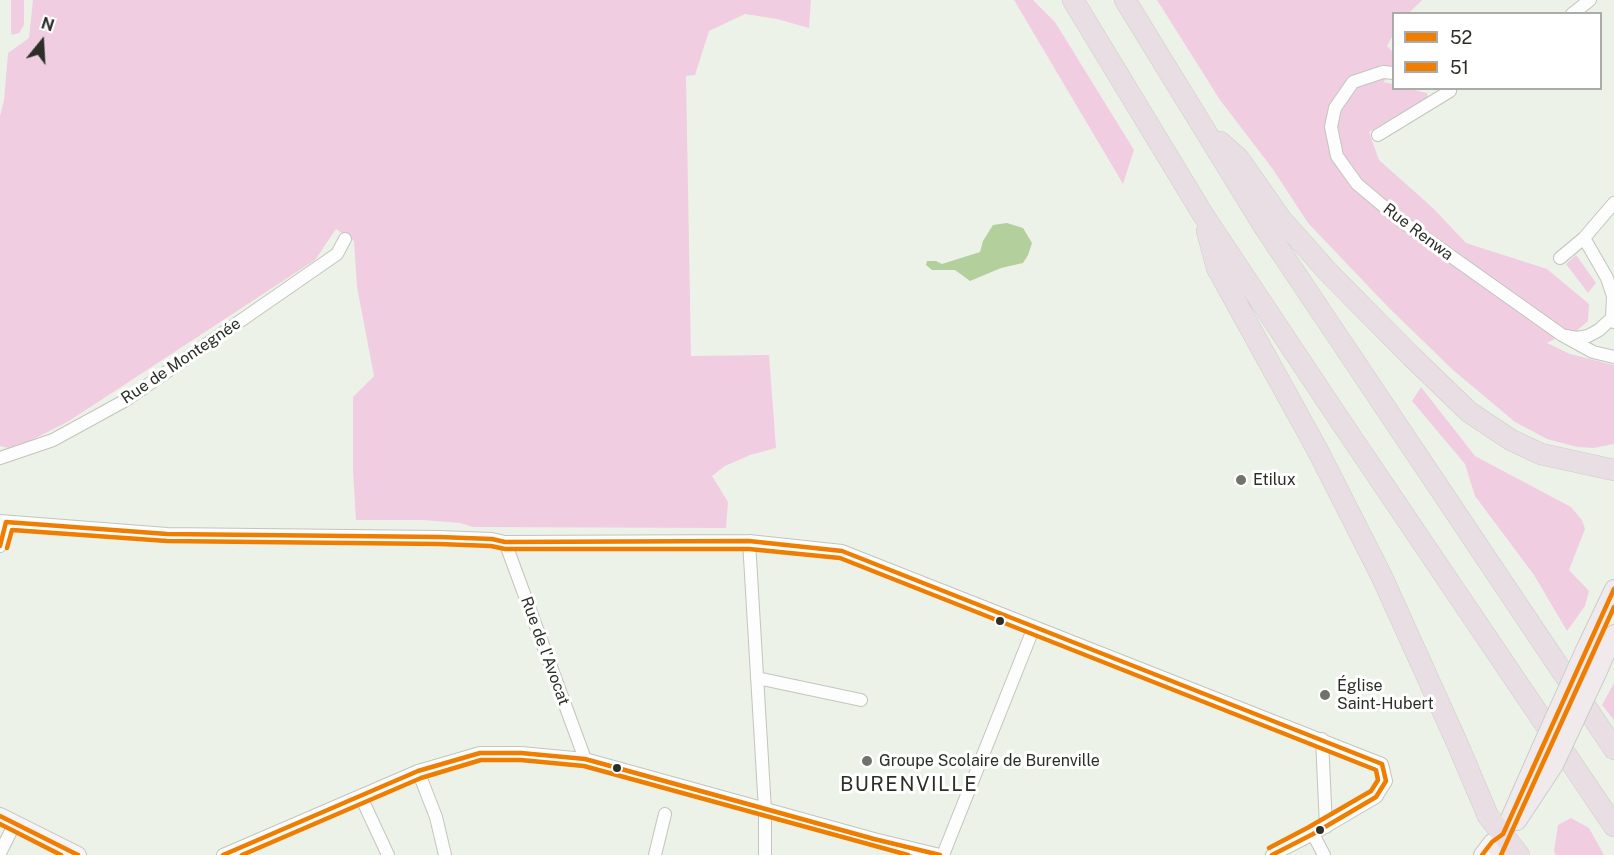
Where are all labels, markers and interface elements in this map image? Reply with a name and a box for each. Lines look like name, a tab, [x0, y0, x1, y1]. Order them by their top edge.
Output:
north arrow	[12, 12, 72, 72]
legend	[1392, 12, 1602, 90]
text: N	[39, 13, 57, 35]
text: 52	[1450, 27, 1472, 48]
text: 51	[1450, 57, 1469, 78]
street label: Rue Renwa	[1379, 199, 1457, 265]
street label: Rue de Montegnée	[118, 314, 244, 408]
place label: Etilux	[1253, 470, 1296, 490]
marker: Etilux	[1234, 473, 1248, 487]
street label: Rue de l'Avocat	[516, 594, 574, 708]
unlabelled marker	[994, 615, 1006, 627]
place label: Église Saint-Hubert	[1337, 676, 1434, 714]
marker: Église Saint-Hubert	[1318, 688, 1332, 702]
place label: Groupe Scolaire de Burenville	[879, 751, 1100, 771]
marker: Groupe Scolaire de Burenville	[860, 754, 874, 768]
unlabelled marker	[611, 762, 623, 774]
district label: BURENVILLE	[840, 773, 978, 797]
unlabelled marker	[1314, 824, 1326, 836]

